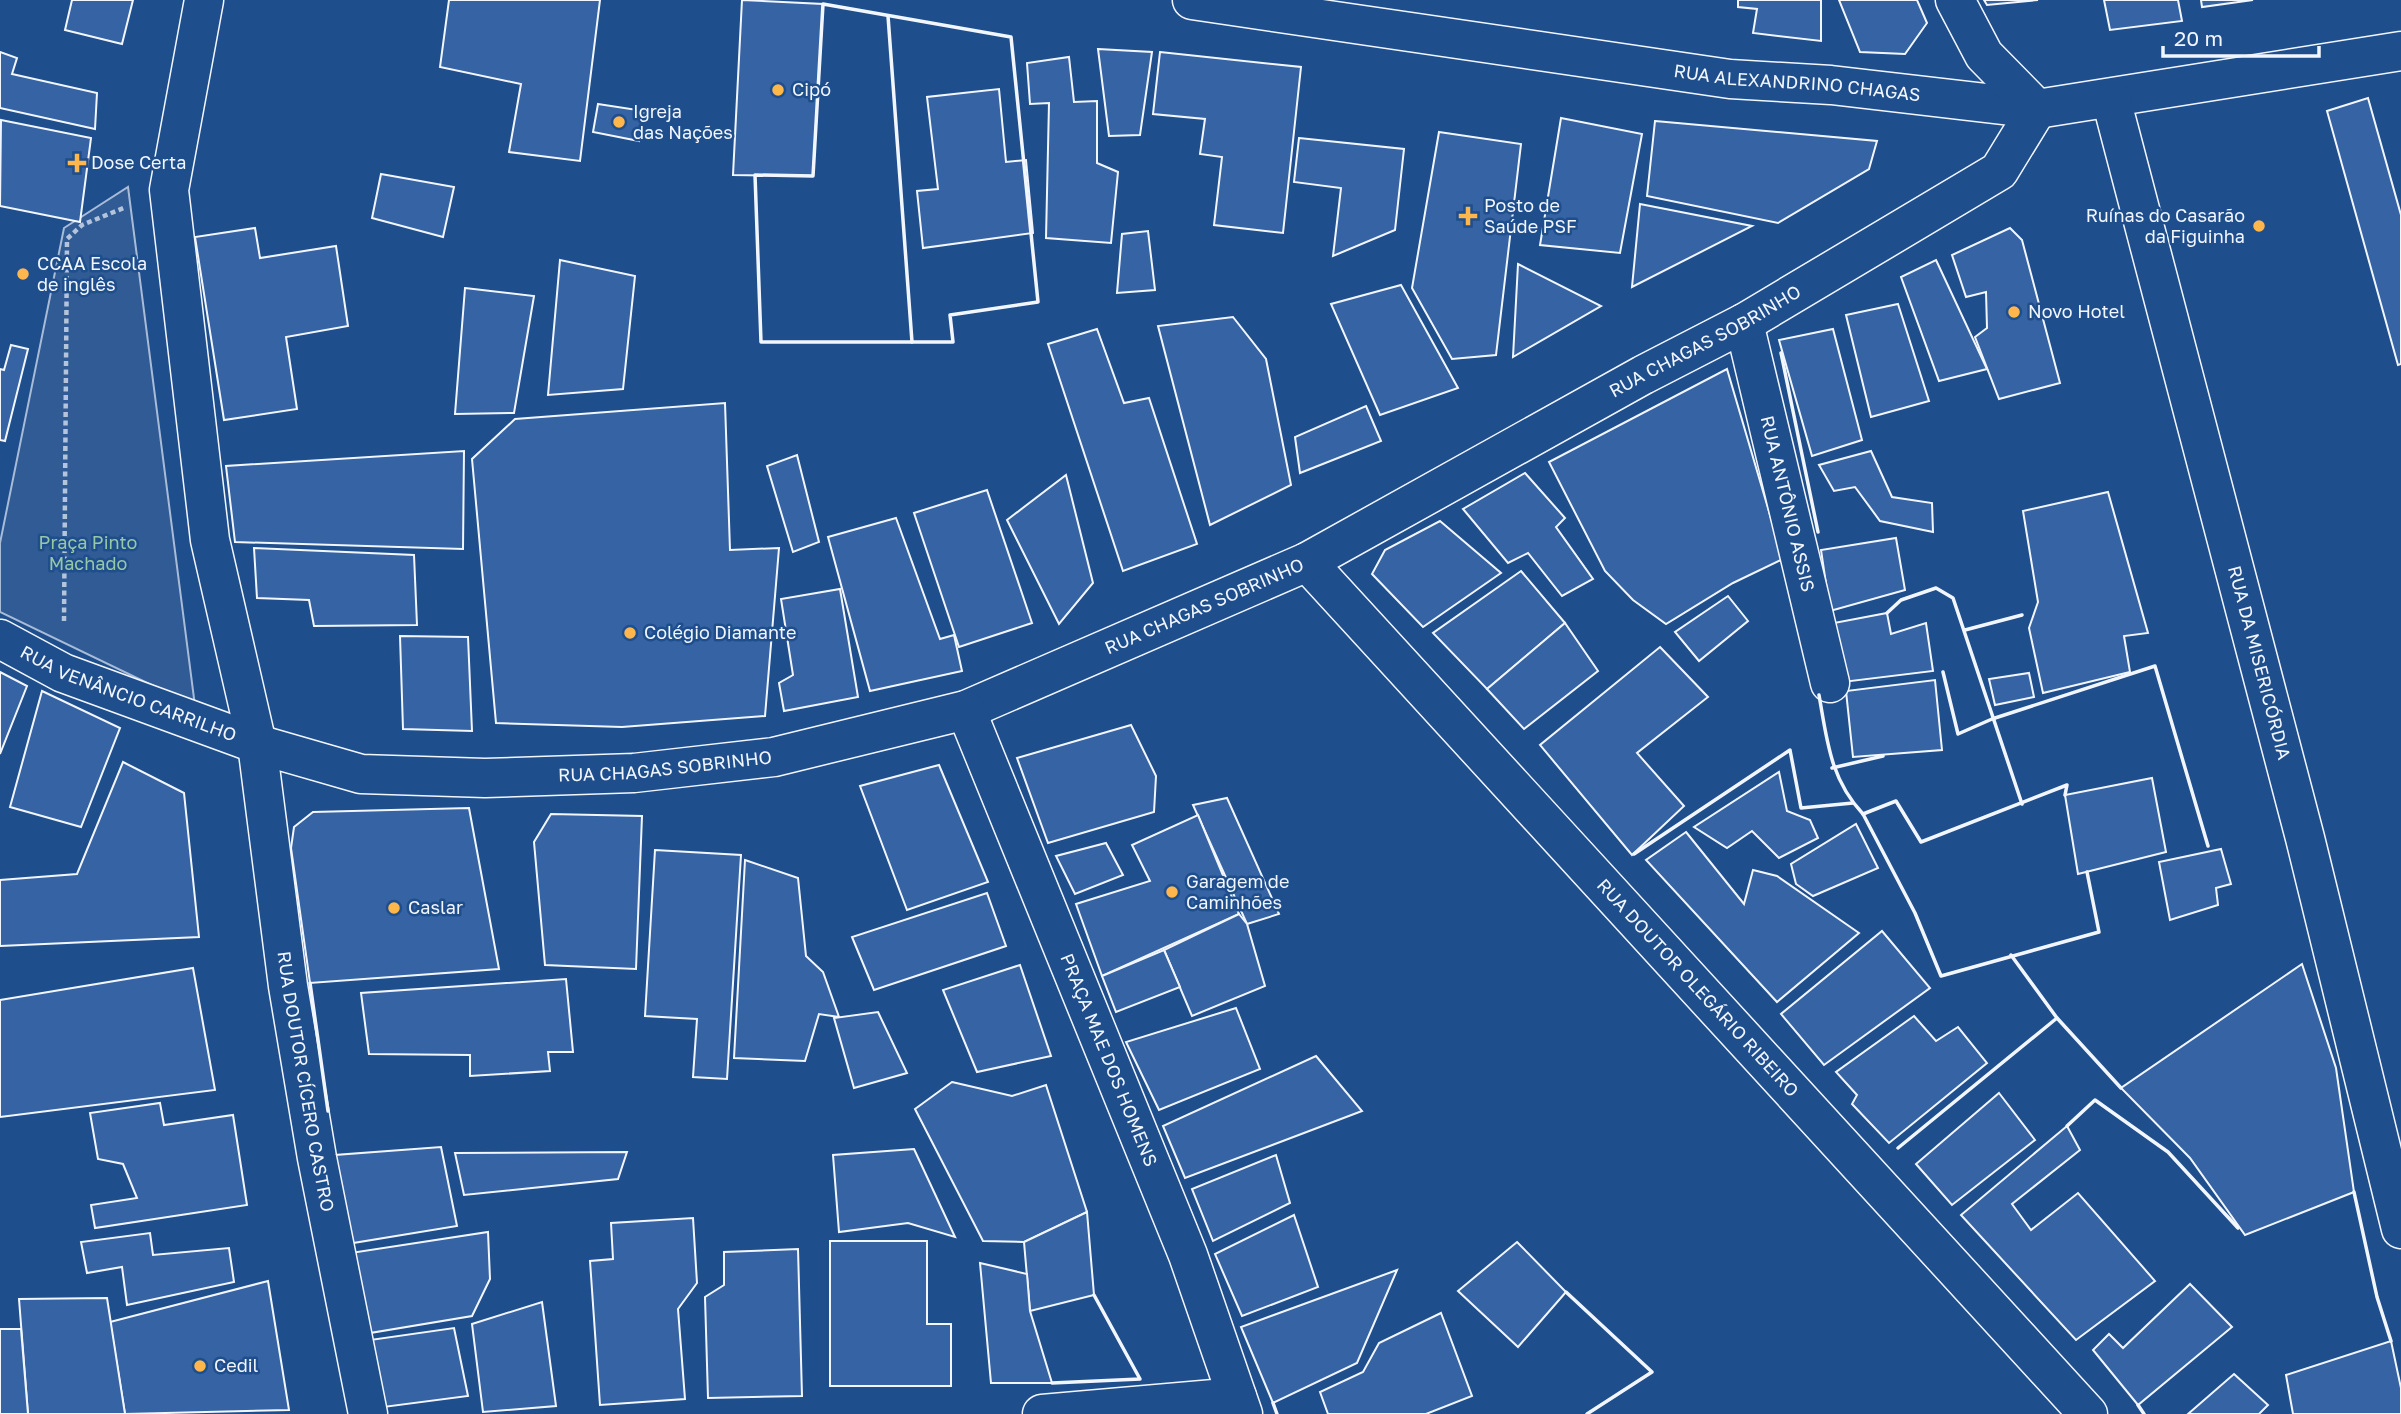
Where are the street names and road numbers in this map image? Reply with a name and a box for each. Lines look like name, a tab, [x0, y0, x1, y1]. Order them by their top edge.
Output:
street label: RUA ALEXANDRINO CHAGAS	[1672, 59, 1922, 105]
street label: RUA CHAGAS SOBRINHO	[1605, 280, 1804, 402]
street label: RUA ANTÔNIO ASSIS	[1757, 413, 1820, 594]
street label: RUA CHAGAS SOBRINHO	[1101, 553, 1307, 658]
street label: RUA DA MISERICÓRDIA	[2224, 563, 2296, 762]
street label: RUA VENÂNCIO CARRILHO	[17, 640, 240, 746]
street label: RUA CHAGAS SOBRINHO	[558, 745, 773, 786]
street label: RUA DOUTOR OLEGÁRIO RIBEIRO	[1593, 874, 1804, 1101]
street label: RUA DOUTOR CÍCERO CASTRO	[274, 950, 339, 1214]
street label: PRAÇA MAE DOS HOMENS	[1056, 950, 1163, 1169]

